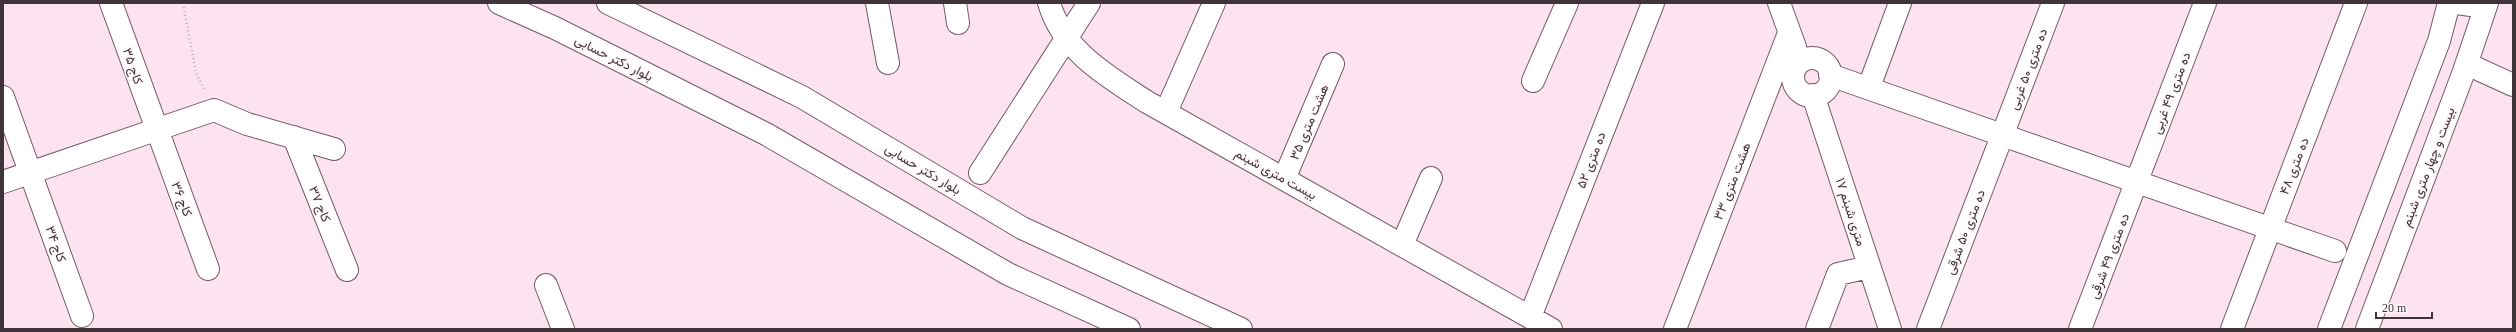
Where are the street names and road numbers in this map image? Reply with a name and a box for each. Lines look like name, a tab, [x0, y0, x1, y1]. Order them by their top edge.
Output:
street label: ده متری ۵۰ غربی	[2006, 26, 2051, 112]
street label: بلوار دکتر حسابی	[572, 32, 656, 85]
street label: کاج ۳۵	[118, 46, 146, 87]
street label: ده متری ۴۹ غربی	[2149, 50, 2194, 136]
street label: هشت متری ۳۵	[1286, 82, 1333, 162]
street label: بیست و چهار متری شبنم	[2398, 105, 2460, 229]
street label: ده متری ۵۲	[1573, 130, 1610, 191]
street label: ده متری ۴۸	[2276, 135, 2313, 197]
street label: بلوار دکتر حسابی	[882, 140, 964, 198]
street label: هشت متری ۳۳	[1710, 140, 1755, 222]
street label: بیست متری شبنم	[1232, 145, 1320, 204]
street label: ۱۷ متری شبنم	[1832, 176, 1869, 248]
street label: کاج ۳۶	[167, 179, 196, 219]
street label: کاج ۳۷	[304, 184, 334, 225]
street label: ده متری ۵۰ شرقی	[1942, 187, 1989, 277]
street label: ده متری ۴۹ شرقی	[2086, 211, 2133, 301]
street label: کاج ۳۴	[41, 224, 69, 265]

